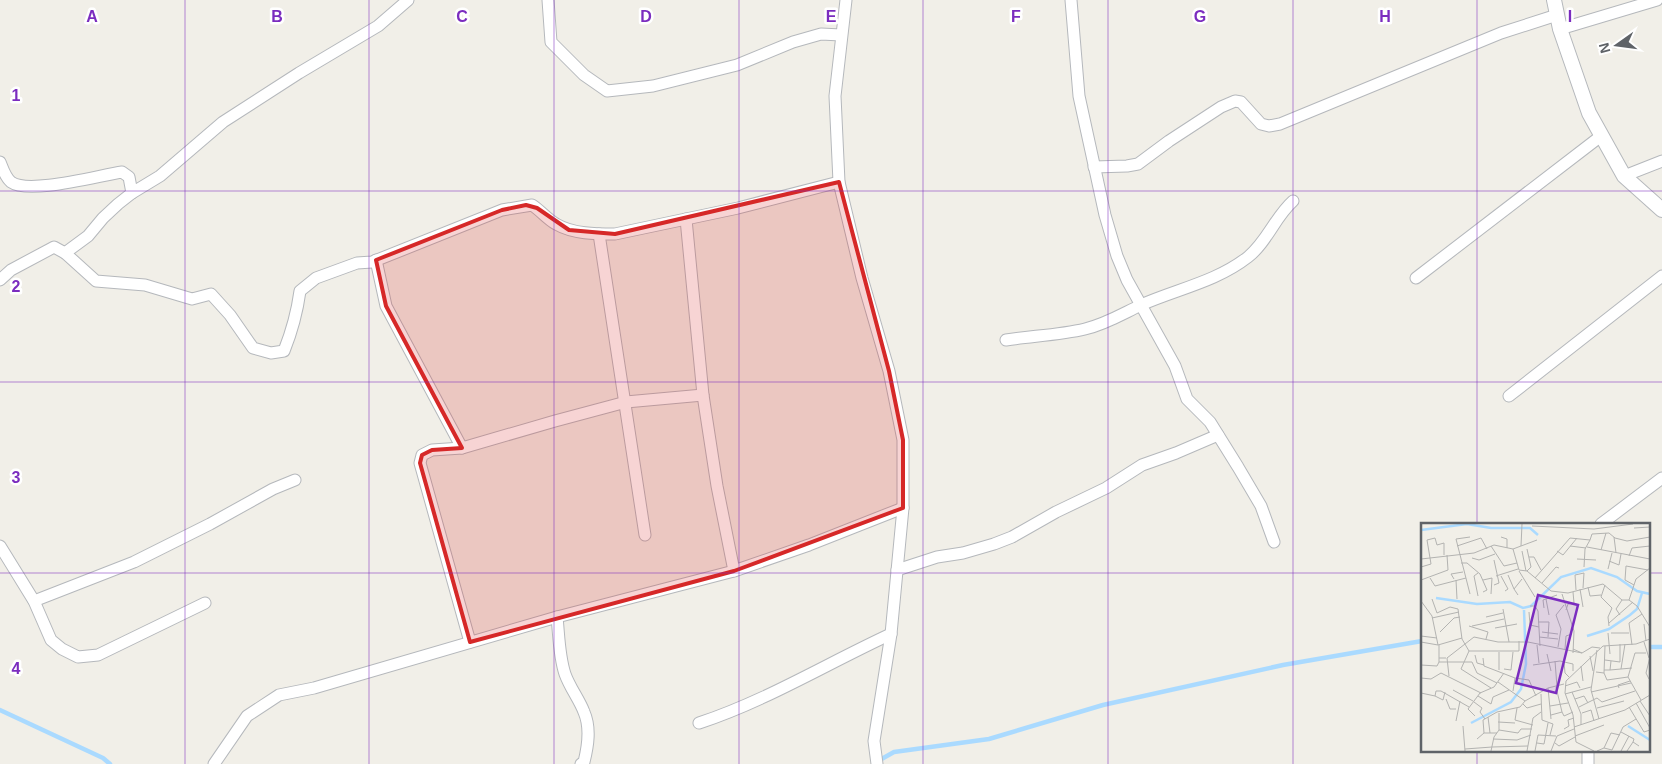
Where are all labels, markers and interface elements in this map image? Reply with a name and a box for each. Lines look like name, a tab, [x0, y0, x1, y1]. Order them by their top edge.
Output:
text: A	[86, 8, 98, 25]
text: B	[271, 8, 283, 25]
text: C	[456, 8, 468, 25]
text: D	[640, 8, 652, 25]
text: E	[826, 8, 837, 25]
text: F	[1011, 8, 1021, 25]
text: G	[1194, 8, 1206, 25]
text: H	[1379, 8, 1391, 25]
text: I	[1568, 8, 1572, 25]
north arrow	[1592, 20, 1642, 70]
text: N	[1595, 41, 1613, 55]
text: 1	[12, 87, 21, 104]
text: 2	[12, 278, 21, 295]
text: 3	[12, 469, 21, 486]
inset map	[1421, 523, 1650, 752]
text: 4	[12, 660, 21, 677]

